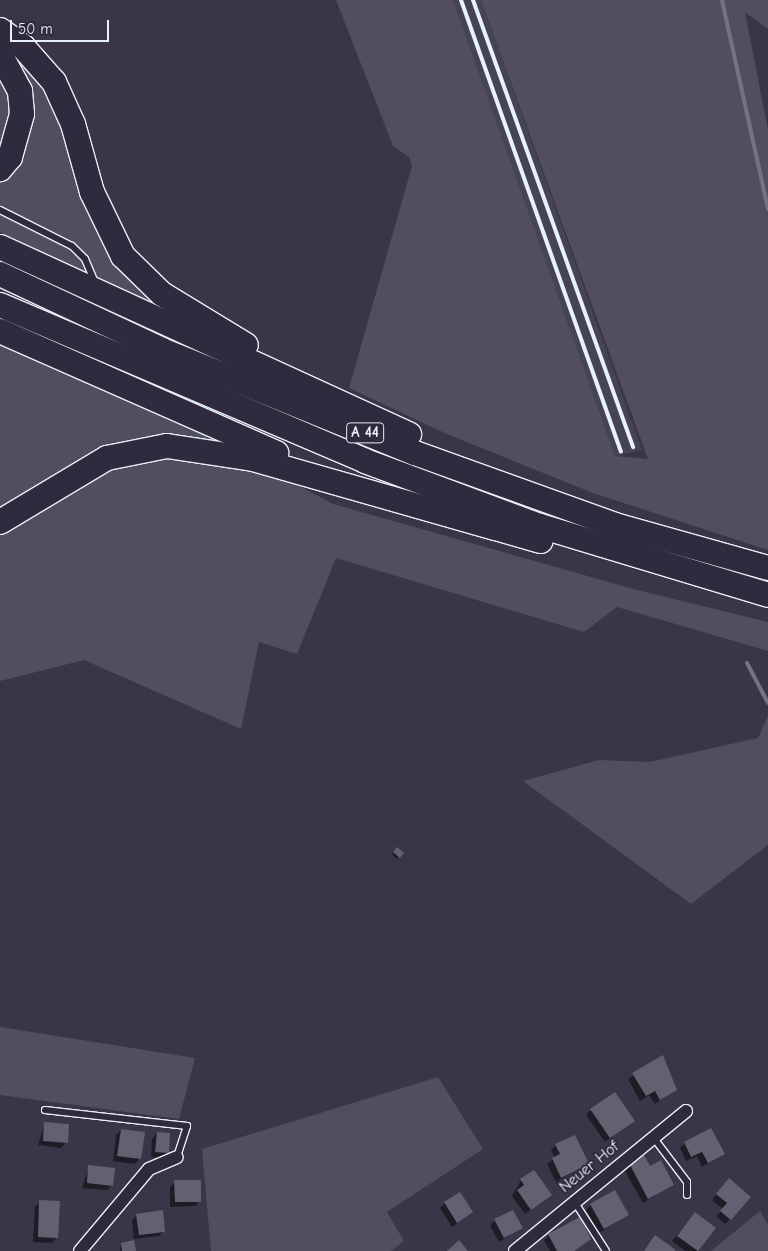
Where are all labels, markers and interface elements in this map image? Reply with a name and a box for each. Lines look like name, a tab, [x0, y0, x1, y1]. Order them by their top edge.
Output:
scale bar	[12, 10, 111, 42]
text: 50 m	[18, 20, 53, 38]
road number: A 44	[345, 420, 385, 446]
street label: Neuer Hof	[555, 1137, 623, 1197]

